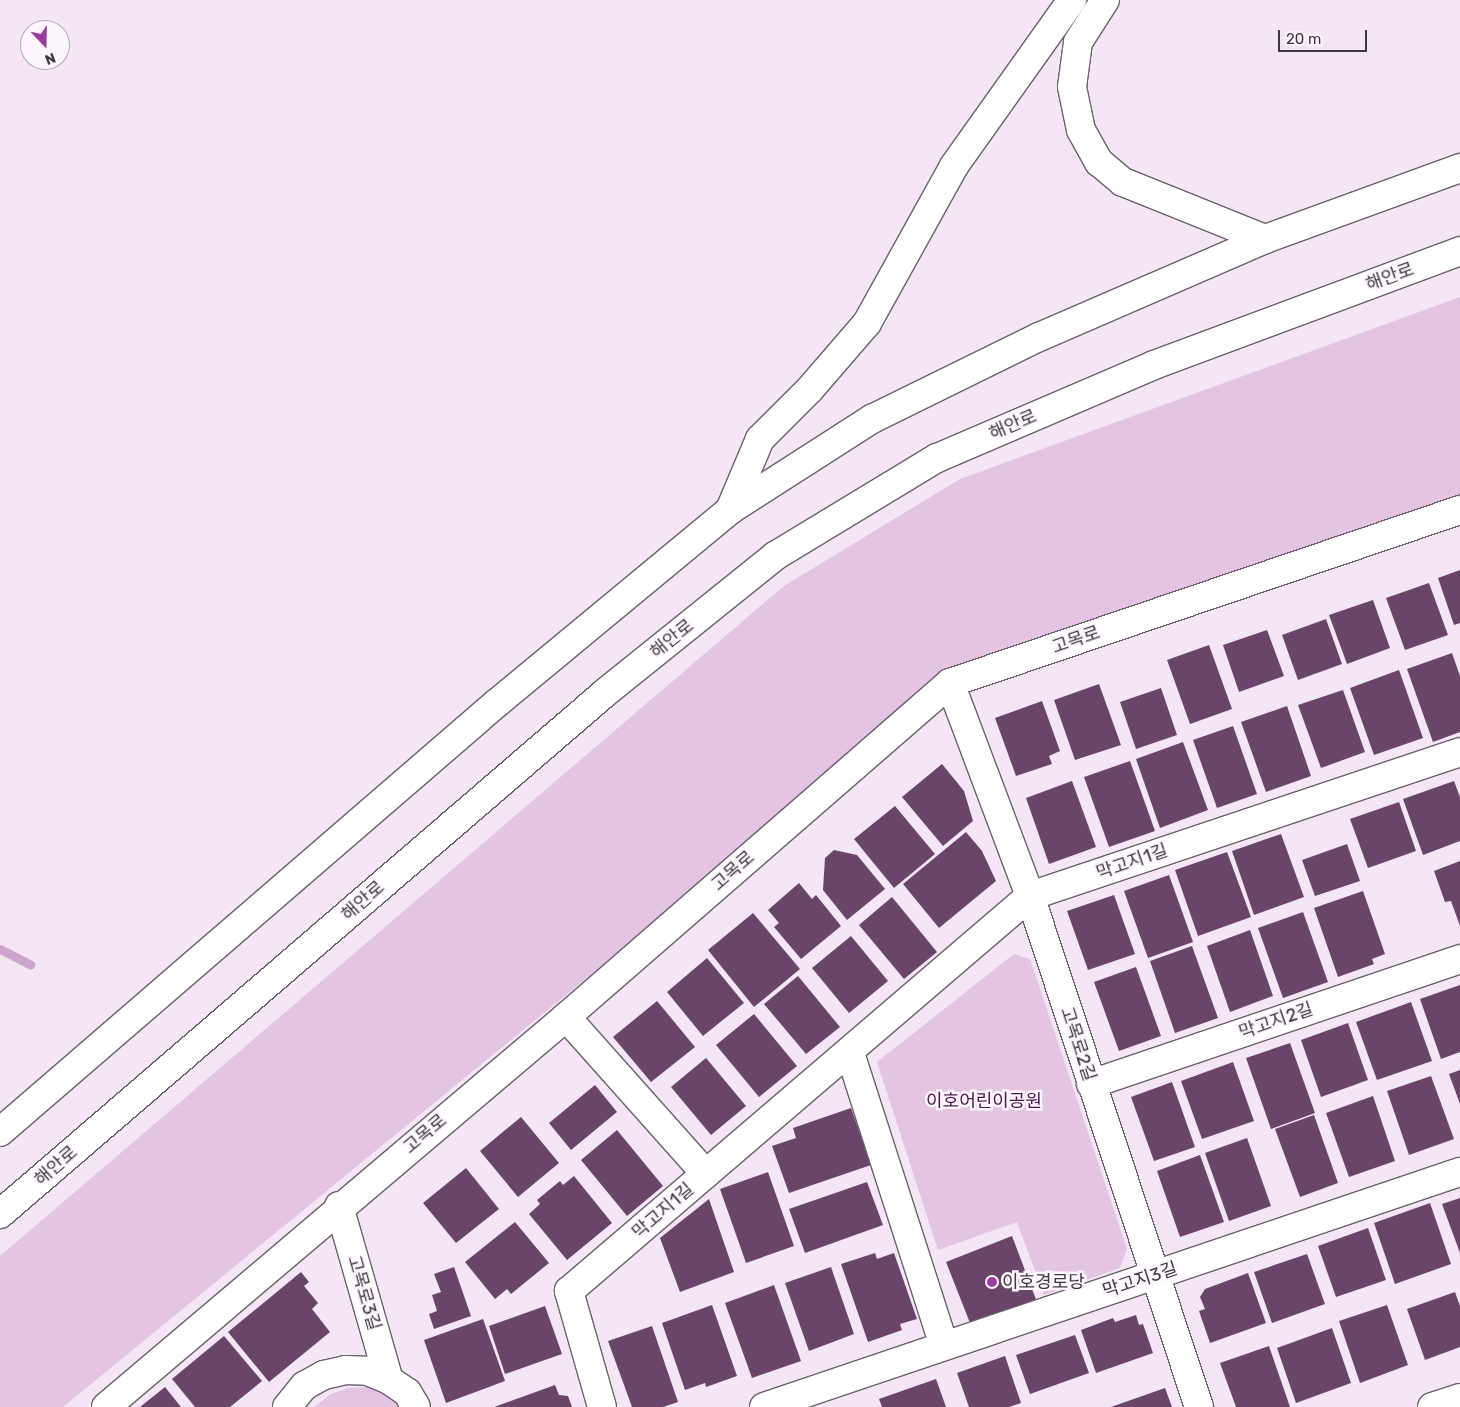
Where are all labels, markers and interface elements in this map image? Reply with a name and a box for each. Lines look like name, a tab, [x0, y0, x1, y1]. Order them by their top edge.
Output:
north arrow	[20, 20, 70, 70]
scale bar	[1280, 20, 1369, 52]
text: 20 m	[1286, 30, 1321, 48]
text: N	[42, 49, 58, 68]
street label: 해안로	[1363, 258, 1417, 296]
street label: 해안로	[986, 405, 1040, 445]
street label: 해안로	[646, 615, 698, 663]
street label: 고목로	[1049, 622, 1103, 658]
street label: 막고지1길	[1094, 840, 1170, 884]
street label: 고목로	[707, 847, 759, 895]
street label: 해안로	[337, 877, 389, 925]
street label: 막고지2길	[1236, 998, 1316, 1044]
street label: 고목로2길	[1056, 1004, 1100, 1084]
park label: 이호어린이공원	[926, 1090, 1042, 1112]
street label: 고목로	[399, 1110, 451, 1158]
street label: 해안로	[30, 1142, 82, 1190]
street label: 막고지1길	[628, 1179, 698, 1243]
street label: 고목로3길	[343, 1253, 385, 1333]
street label: 막고지3길	[1100, 1258, 1180, 1302]
place label: 이호경로당	[1002, 1271, 1085, 1293]
marker: 이호경로당	[986, 1276, 998, 1288]

